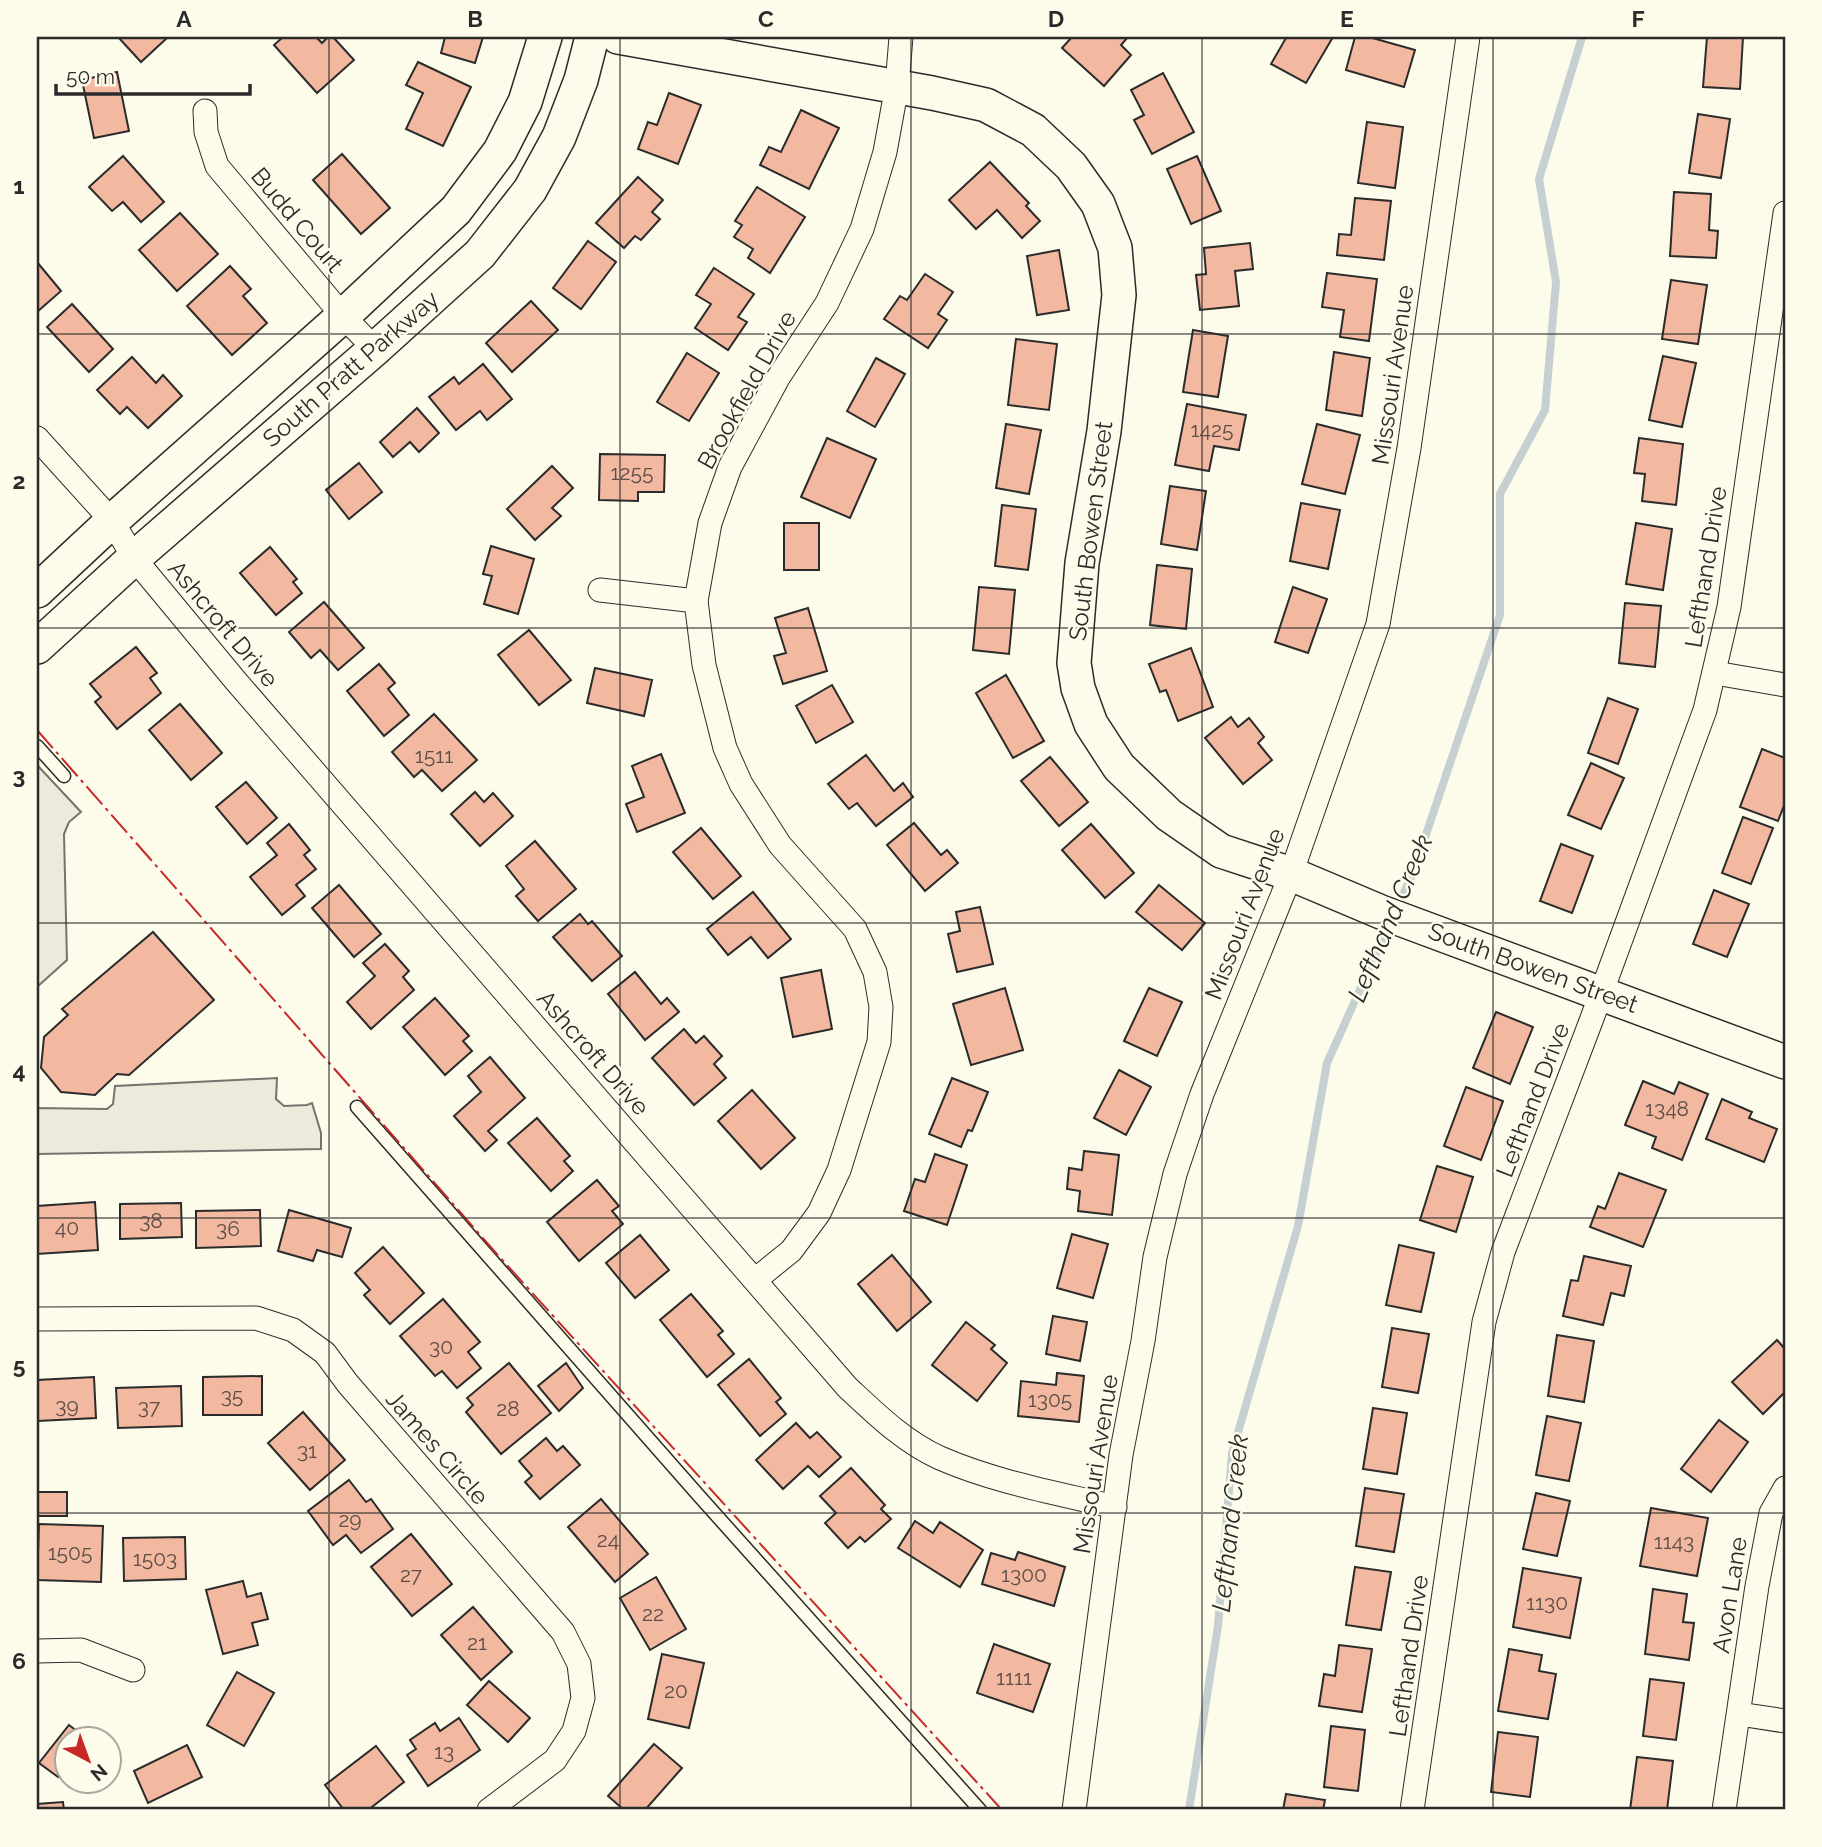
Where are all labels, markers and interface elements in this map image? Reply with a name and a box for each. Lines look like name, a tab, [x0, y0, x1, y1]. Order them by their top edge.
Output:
text: A	[176, 5, 192, 32]
text: B	[467, 5, 483, 32]
text: C	[758, 5, 774, 32]
text: D	[1048, 5, 1064, 32]
text: E	[1340, 5, 1354, 32]
text: F	[1631, 5, 1645, 32]
scale bar	[56, 52, 250, 96]
text: 50 m	[66, 64, 115, 89]
street label: Budd Court	[245, 161, 350, 278]
text: 1	[13, 172, 25, 199]
street label: Missouri Avenue	[1366, 283, 1419, 467]
street label: South Pratt Parkway	[257, 284, 445, 453]
street label: Brookfield Drive	[691, 306, 802, 474]
house number: 1425	[1191, 417, 1233, 442]
street label: South Bowen Street	[1063, 420, 1118, 642]
house number: 1255	[611, 460, 653, 485]
text: 2	[13, 467, 25, 494]
street label: Lefthand Drive	[1678, 484, 1733, 650]
street label: Ashcroft Drive	[162, 555, 285, 693]
house number: 1511	[415, 743, 453, 768]
text: 3	[13, 762, 25, 789]
street label: Missouri Avenue	[1199, 824, 1291, 1004]
water label: Lefthand Creek	[1341, 830, 1439, 1006]
street label: South Bowen Street	[1424, 916, 1642, 1019]
street label: Ashcroft Drive	[531, 984, 656, 1121]
street label: Lefthand Drive	[1490, 1019, 1575, 1181]
text: 4	[12, 1057, 26, 1084]
house number: 1348	[1645, 1096, 1689, 1121]
house number: 38	[139, 1208, 163, 1233]
house number: 40	[55, 1215, 79, 1240]
house number: 36	[216, 1216, 240, 1241]
house number: 30	[429, 1334, 453, 1359]
text: 5	[13, 1352, 26, 1379]
street label: Missouri Avenue	[1067, 1372, 1124, 1556]
house number: 35	[221, 1383, 243, 1408]
street label: James Circle	[380, 1385, 495, 1511]
house number: 1305	[1028, 1387, 1072, 1412]
house number: 39	[55, 1393, 79, 1418]
house number: 37	[138, 1394, 161, 1419]
house number: 28	[496, 1396, 520, 1421]
water label: Lefthand Creek	[1206, 1433, 1254, 1613]
house number: 31	[297, 1438, 317, 1463]
house number: 29	[338, 1507, 362, 1532]
house number: 24	[597, 1527, 619, 1552]
house number: 1143	[1654, 1529, 1694, 1554]
street label: Avon Lane	[1706, 1535, 1753, 1655]
house number: 1505	[48, 1540, 92, 1565]
house number: 1503	[133, 1546, 177, 1571]
house number: 27	[400, 1562, 423, 1587]
house number: 1300	[1001, 1562, 1047, 1587]
street label: Lefthand Drive	[1383, 1573, 1434, 1739]
house number: 1130	[1526, 1590, 1568, 1615]
house number: 22	[642, 1601, 664, 1626]
house number: 21	[467, 1630, 487, 1655]
text: 6	[12, 1647, 26, 1674]
house number: 1111	[996, 1665, 1032, 1690]
house number: 20	[664, 1678, 688, 1703]
north arrow	[52, 1724, 122, 1794]
house number: 13	[434, 1739, 454, 1764]
text: N	[86, 1760, 112, 1786]

